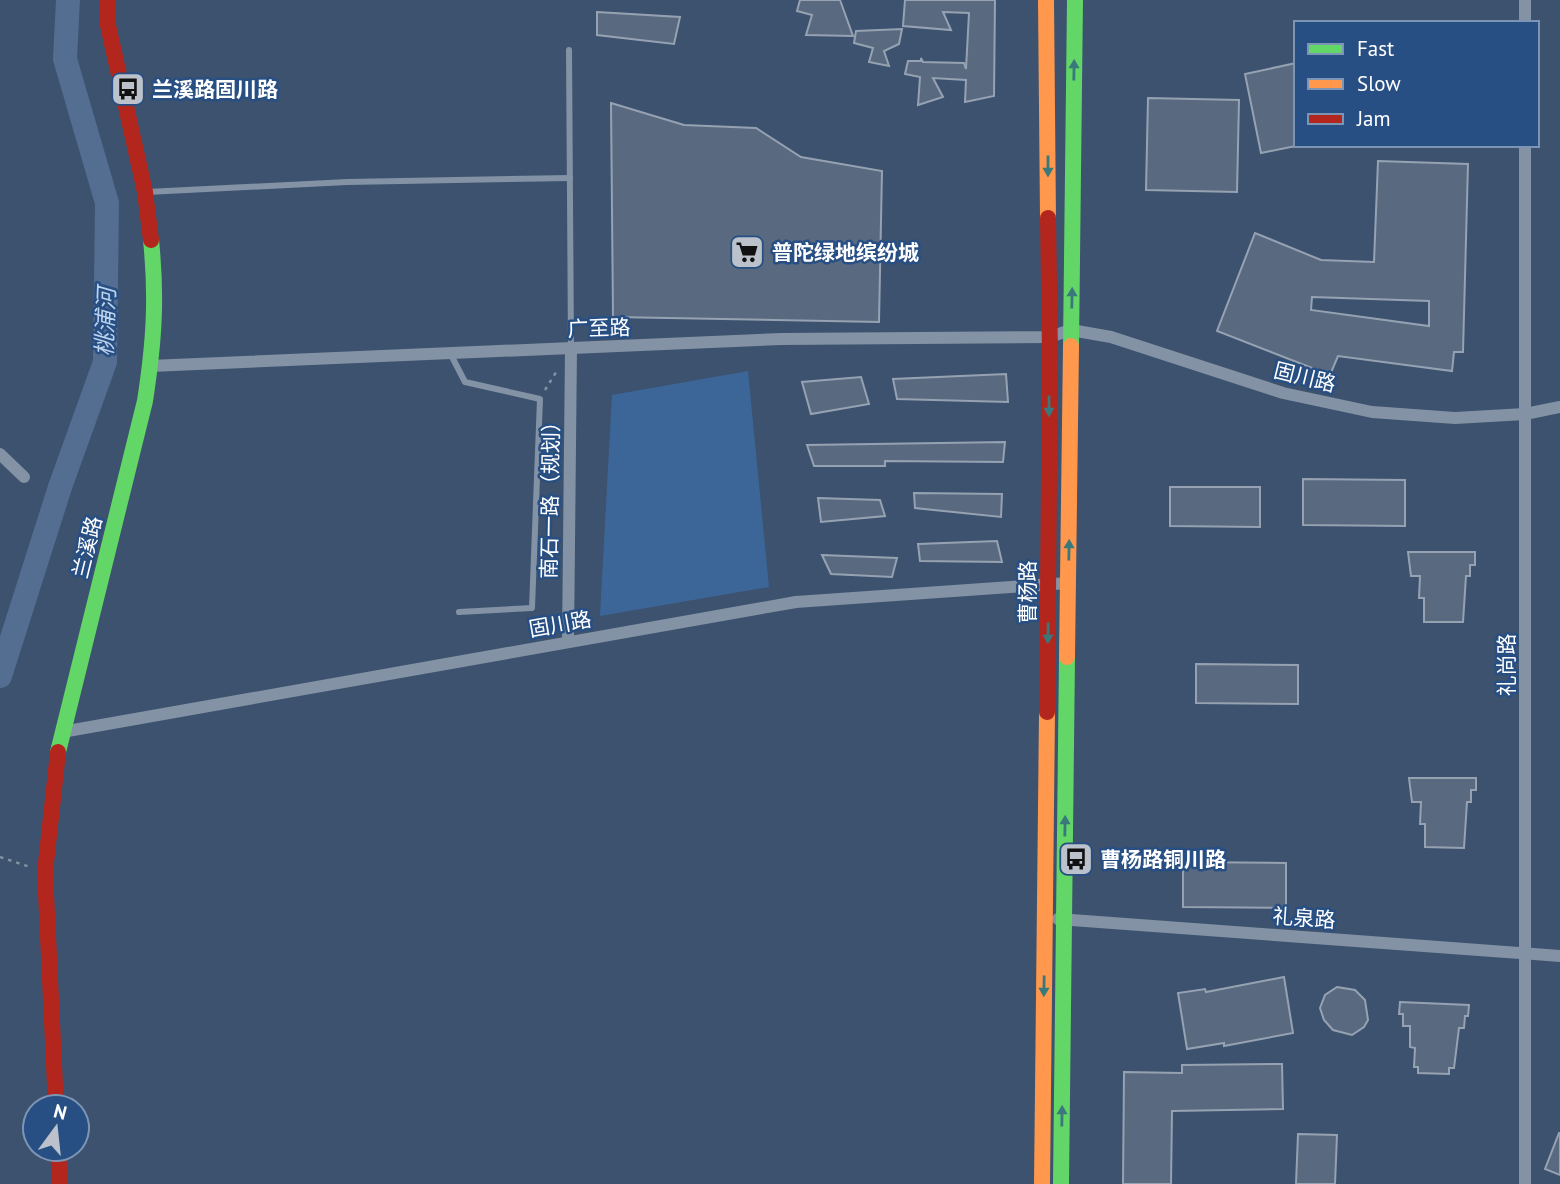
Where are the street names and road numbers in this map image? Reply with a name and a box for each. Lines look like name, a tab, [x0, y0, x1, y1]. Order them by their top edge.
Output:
street label: 广至路	[567, 313, 631, 343]
street label: 固川路	[1271, 356, 1339, 398]
street label: 南石一路（规划）	[535, 411, 565, 579]
street label: 兰溪路	[66, 513, 108, 581]
street label: 曹杨路	[1014, 561, 1041, 624]
street label: 固川路	[527, 605, 593, 643]
street label: 礼尚路	[1493, 634, 1520, 697]
street label: 礼泉路	[1272, 902, 1336, 934]

